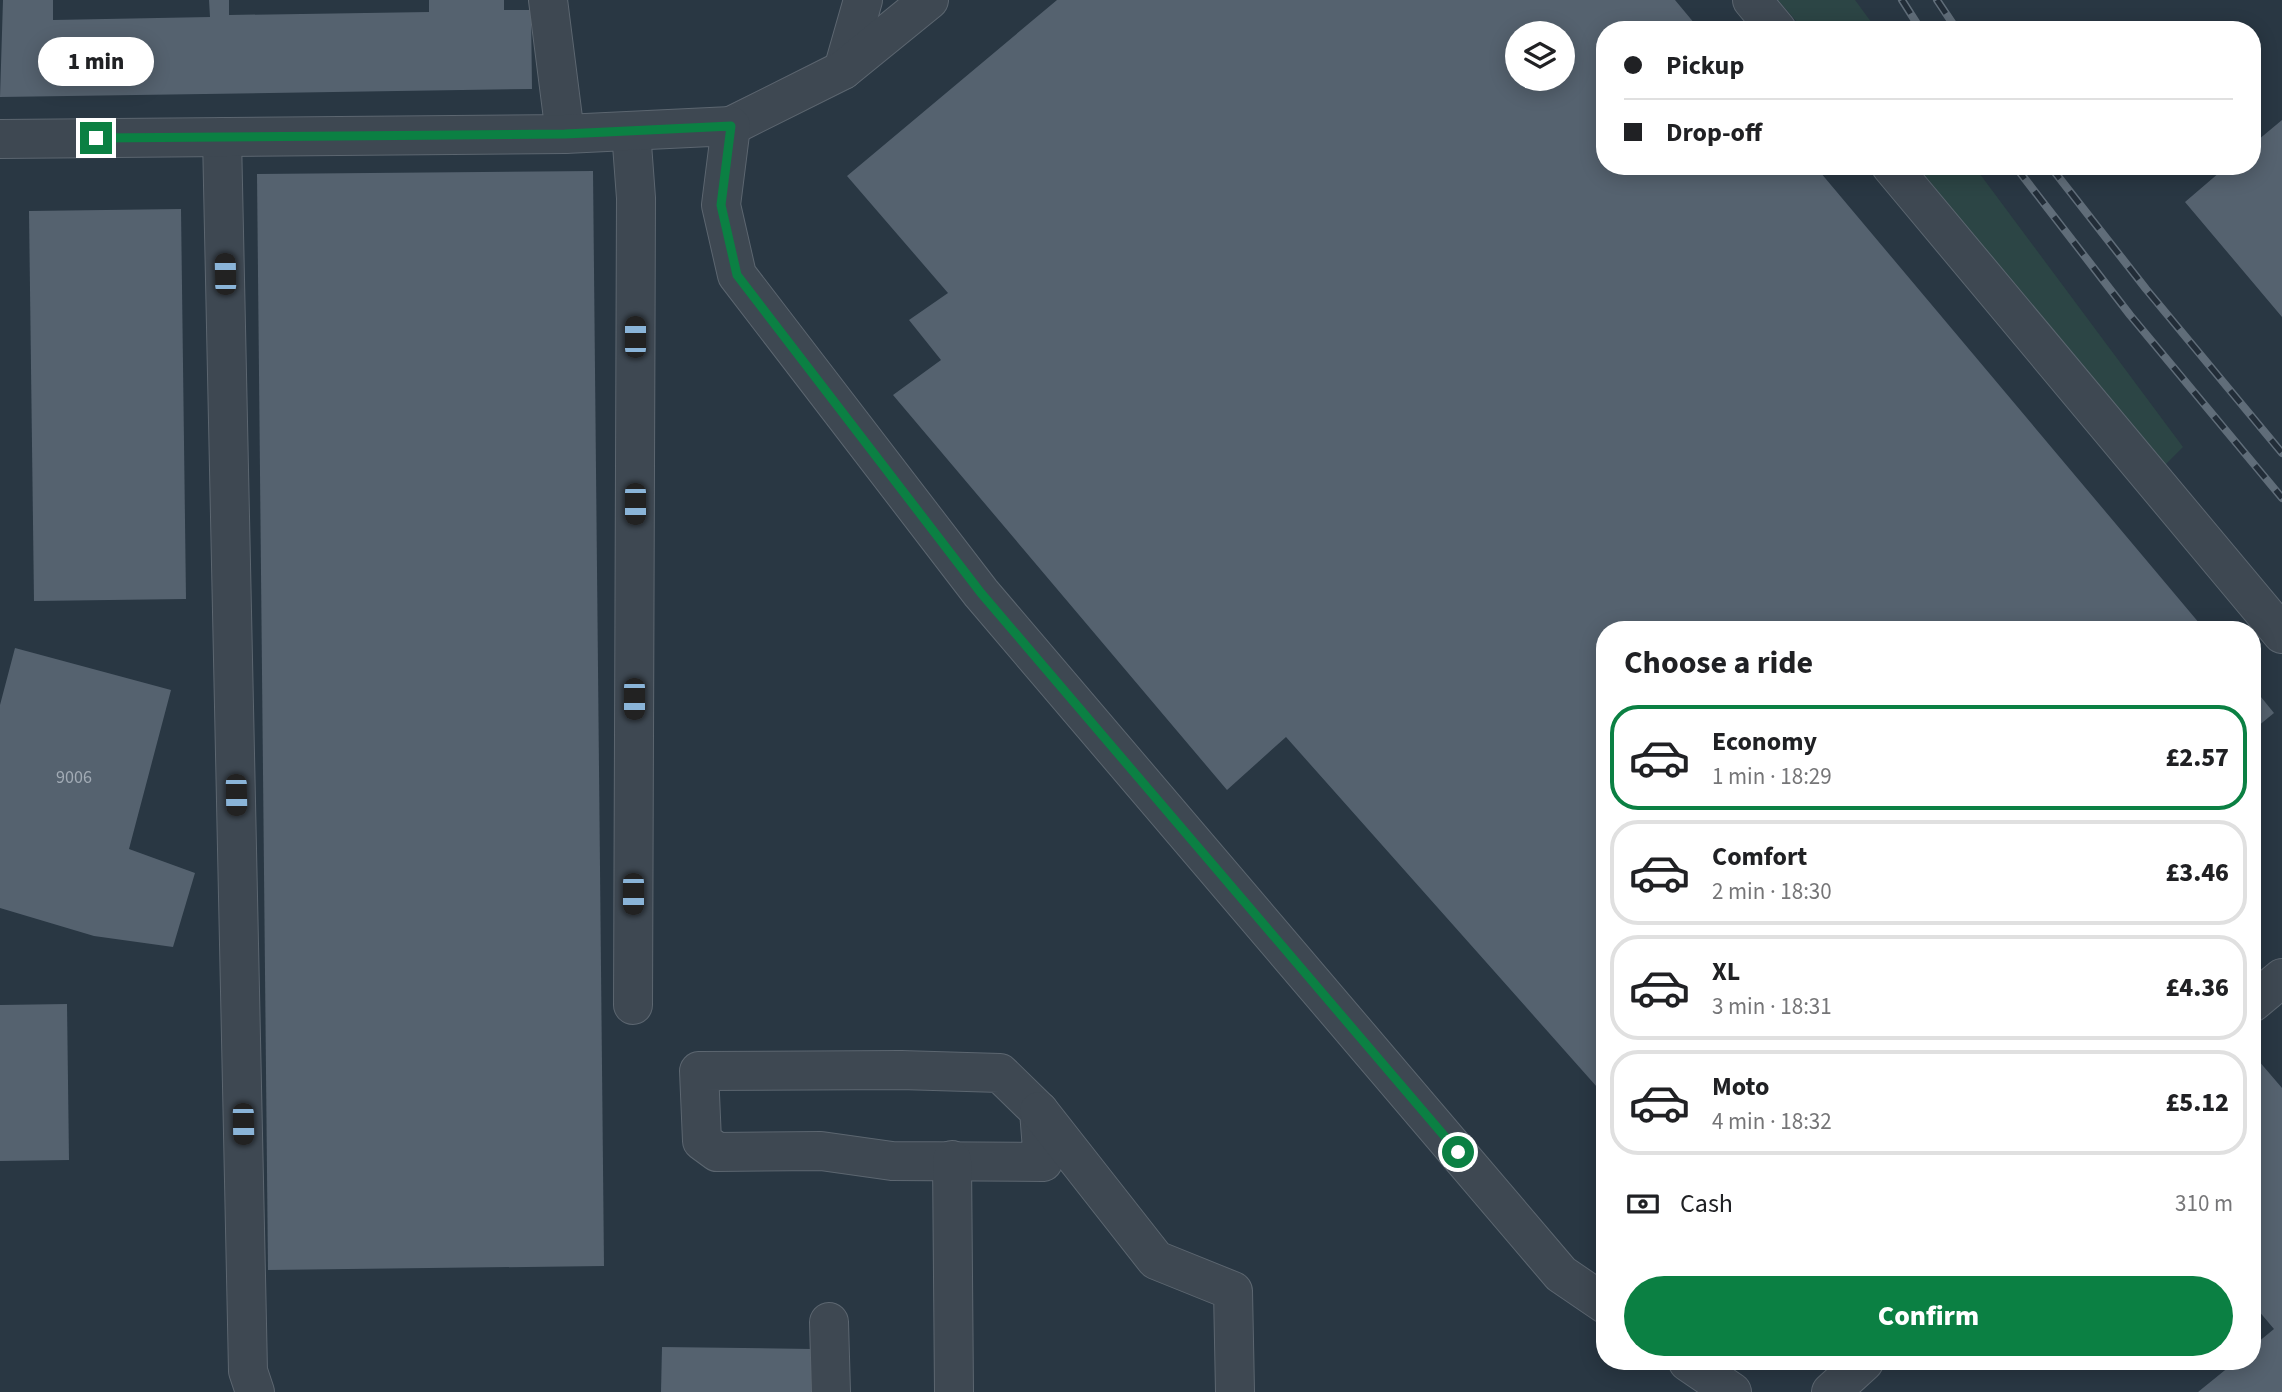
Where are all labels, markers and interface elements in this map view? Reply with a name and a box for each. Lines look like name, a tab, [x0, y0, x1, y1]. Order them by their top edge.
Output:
map controls	[1505, 21, 1575, 91]
button: layers	[1505, 21, 1575, 91]
callout: 1 min	[38, 37, 154, 86]
text: 1 min	[68, 45, 124, 78]
text: Pickup	[1666, 47, 1744, 84]
text: Drop-off	[1666, 114, 1762, 151]
route end	[80, 122, 112, 154]
car	[215, 253, 236, 295]
car	[625, 316, 646, 358]
car	[625, 483, 646, 525]
text: Choose a ride	[1624, 640, 1813, 686]
car	[624, 678, 645, 720]
text: Economy	[1712, 723, 1817, 760]
icon: car	[1628, 726, 1691, 789]
text: £2.57	[2165, 739, 2229, 776]
text: 1 min · 18:29	[1712, 760, 1832, 793]
house number: 9006	[56, 765, 92, 790]
car	[226, 774, 247, 816]
text: Comfort	[1712, 838, 1807, 875]
icon: car	[1628, 841, 1691, 904]
text: £3.46	[2165, 854, 2229, 891]
car	[623, 873, 644, 915]
text: 2 min · 18:30	[1712, 875, 1832, 908]
text: XL	[1712, 953, 1740, 990]
icon: car	[1628, 956, 1691, 1019]
text: £4.36	[2165, 969, 2229, 1006]
text: 3 min · 18:31	[1712, 990, 1832, 1023]
text: Moto	[1712, 1068, 1769, 1105]
icon: car	[1628, 1071, 1691, 1134]
text: £5.12	[2165, 1084, 2229, 1121]
car	[233, 1103, 254, 1145]
text: 4 min · 18:32	[1712, 1105, 1832, 1138]
route start	[1442, 1136, 1474, 1168]
icon: cash	[1624, 1185, 1662, 1223]
text: Cash	[1680, 1185, 1733, 1222]
text: 310 m	[2175, 1187, 2233, 1220]
button: Confirm	[1624, 1276, 2233, 1356]

